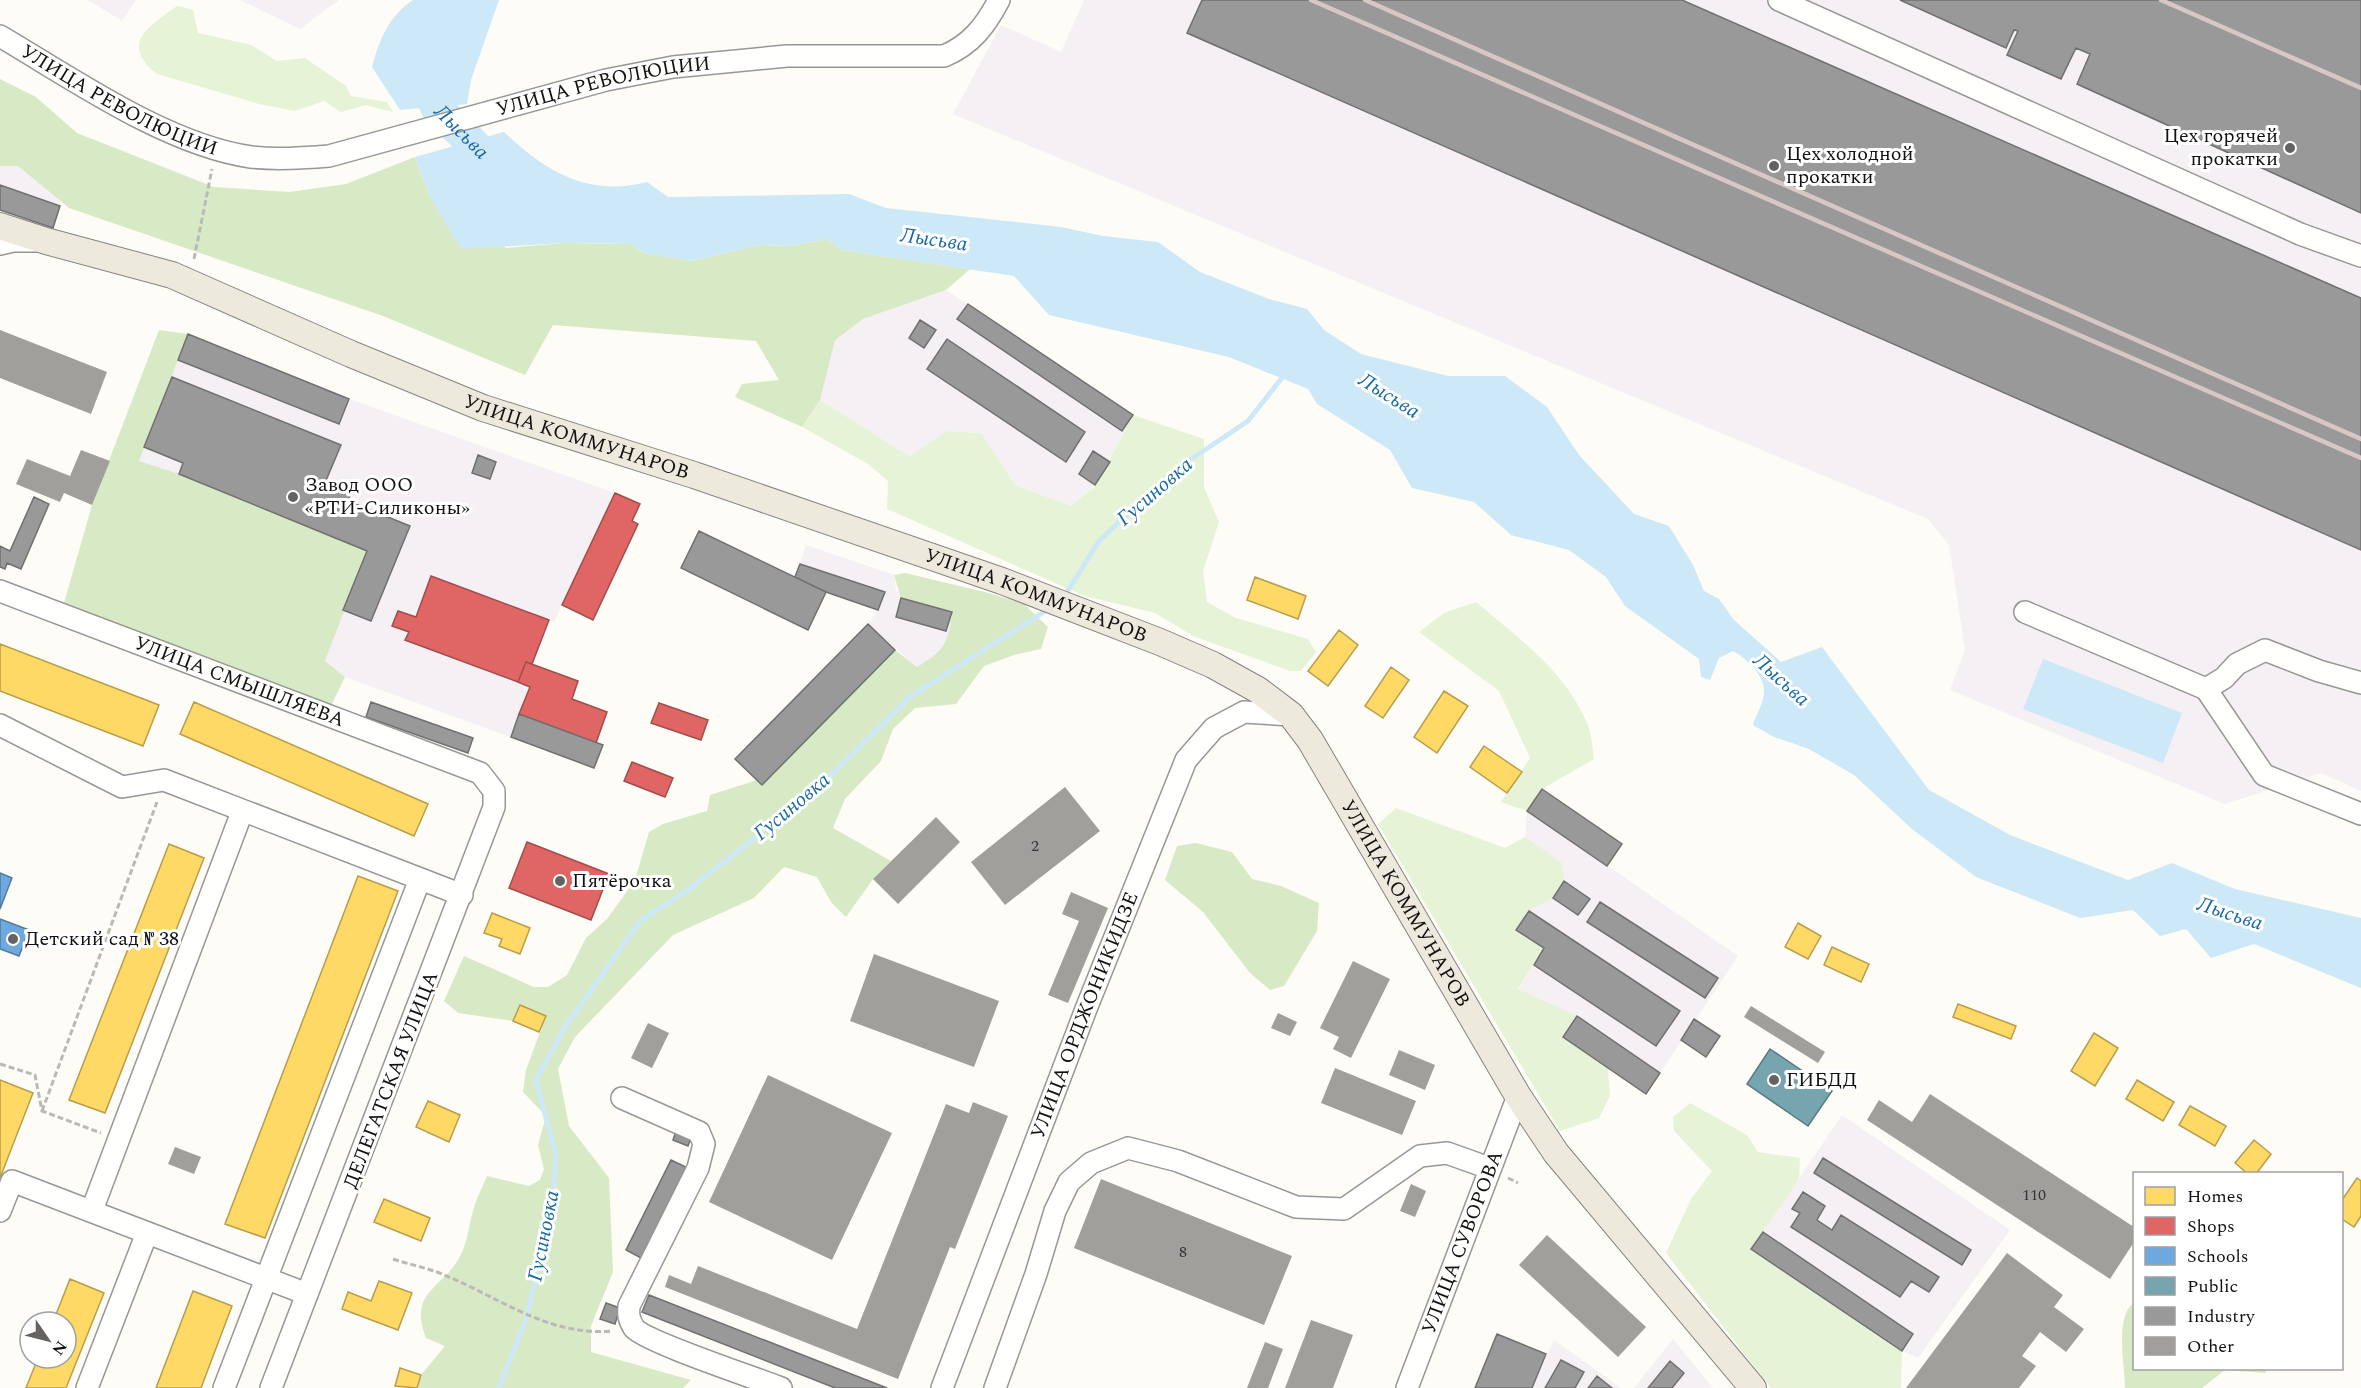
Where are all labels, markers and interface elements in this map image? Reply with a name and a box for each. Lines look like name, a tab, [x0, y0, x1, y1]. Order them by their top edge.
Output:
street label: УЛИЦА РЕВОЛЮЦИИ	[15, 37, 222, 164]
street label: УЛИЦА РЕВОЛЮЦИИ	[493, 48, 712, 124]
water label: Лысьва	[425, 96, 497, 168]
place label: Цех горячей прокатки	[2163, 121, 2278, 174]
place label: Цех холодной прокатки	[1786, 139, 1914, 192]
marker: Цех горячей прокатки	[2283, 141, 2297, 155]
marker: Цех холодной прокатки	[1767, 159, 1781, 173]
water label: Лысьва	[897, 219, 970, 261]
water label: Лысьва	[1351, 364, 1426, 428]
street label: УЛИЦА КОММУНАРОВ	[459, 387, 693, 488]
water label: Гусиновка	[1110, 449, 1201, 534]
place label: Завод ООО «РТИ-Силиконы»	[305, 470, 470, 523]
marker: Завод ООО «РТИ-Силиконы»	[286, 490, 300, 504]
street label: УЛИЦА КОММУНАРОВ	[920, 540, 1152, 651]
street label: УЛИЦА СМЫШЛЯЕВА	[130, 628, 349, 735]
water label: Лысьва	[1744, 645, 1817, 715]
water label: Гусиновка	[746, 765, 838, 849]
street label: УЛИЦА КОММУНАРОВ	[1333, 794, 1478, 1013]
house number: 2	[1031, 834, 1039, 858]
place label: Пятёрочка	[572, 866, 672, 896]
marker: Пятёрочка	[553, 874, 567, 888]
street label: УЛИЦА ОРДЖОНИКИДЗЕ	[1023, 887, 1147, 1143]
water label: Лысьва	[2192, 888, 2267, 940]
place label: Детский сад № 38	[25, 924, 179, 954]
marker: Детский сад № 38	[6, 932, 20, 946]
street label: ДЕЛЕГАТСКАЯ УЛИЦА	[336, 967, 446, 1193]
place label: ГИБДД	[1786, 1065, 1857, 1095]
marker: ГИБДД	[1767, 1073, 1781, 1087]
street label: УЛИЦА СУВОРОВА	[1414, 1146, 1511, 1338]
legend	[2133, 1172, 2343, 1370]
house number: 110	[2022, 1183, 2046, 1207]
text: Homes	[2187, 1183, 2243, 1210]
water label: Гусиновка	[519, 1187, 569, 1284]
text: Shops	[2187, 1213, 2235, 1240]
house number: 8	[1179, 1240, 1187, 1264]
text: Schools	[2187, 1243, 2249, 1270]
text: Public	[2187, 1273, 2238, 1300]
text: Industry	[2187, 1303, 2256, 1330]
north arrow	[18, 1310, 78, 1370]
text: Other	[2187, 1333, 2234, 1360]
text: N	[46, 1336, 73, 1360]

